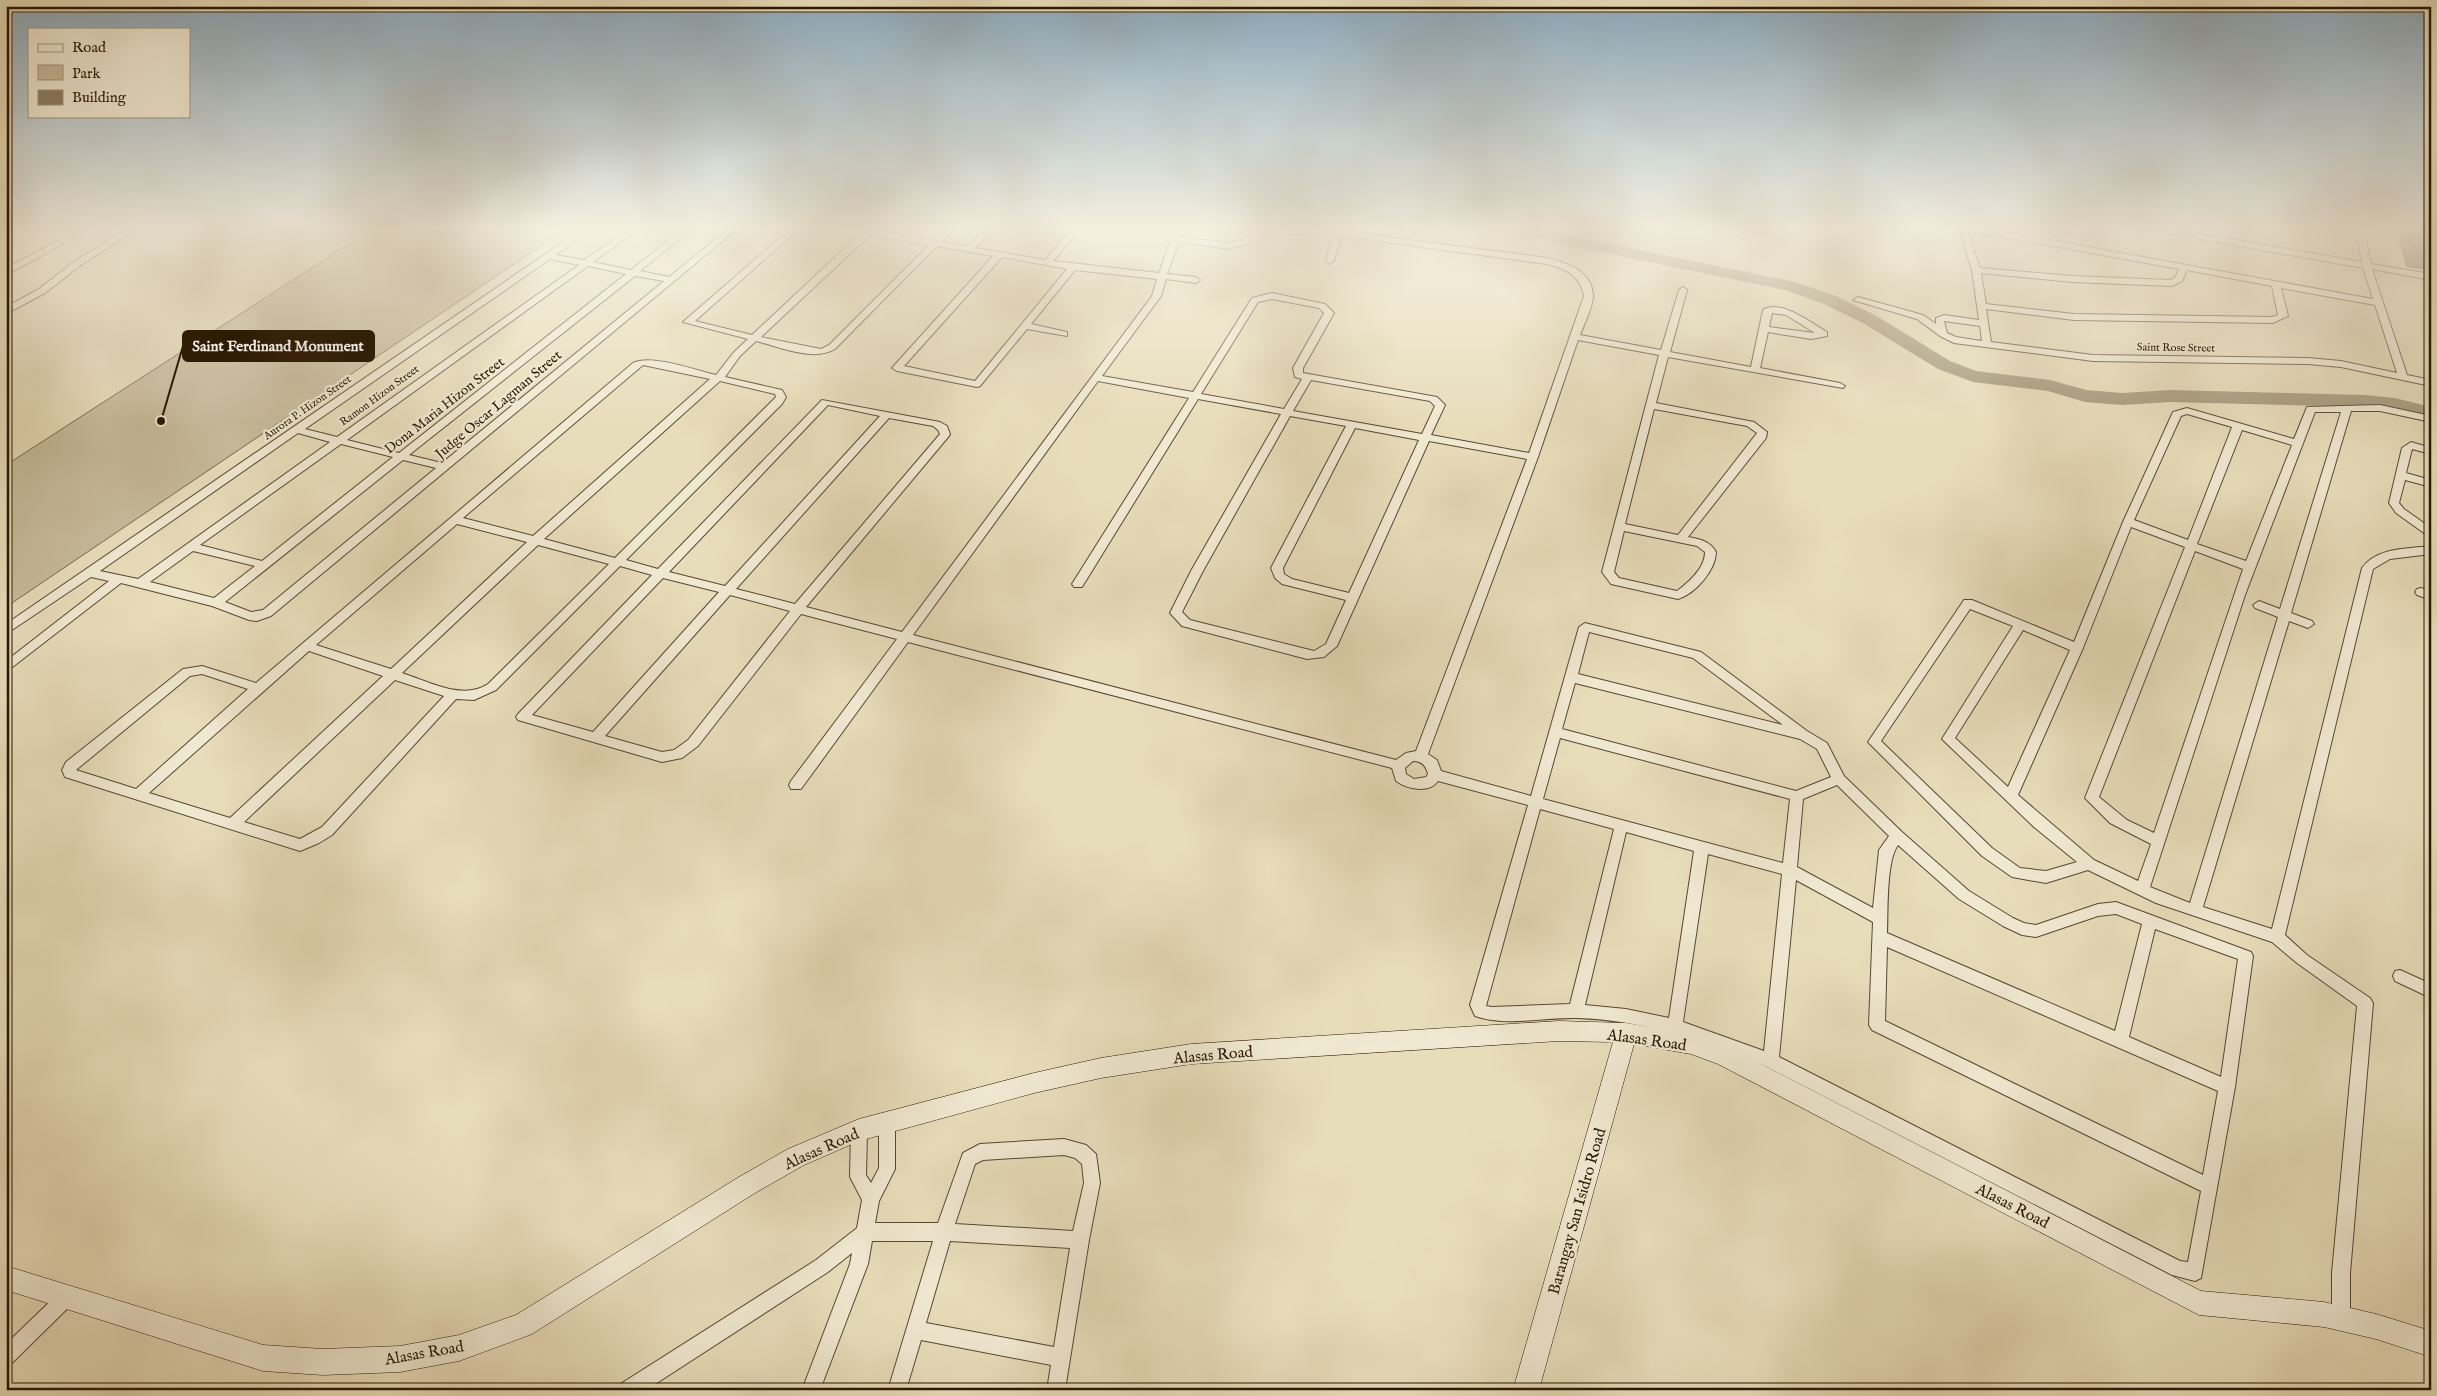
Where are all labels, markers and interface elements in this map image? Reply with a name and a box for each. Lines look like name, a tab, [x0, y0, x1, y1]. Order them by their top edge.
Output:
legend	[28, 28, 190, 118]
text: Road	[72, 38, 107, 57]
text: Park	[72, 64, 102, 83]
text: Building	[72, 88, 127, 107]
callout: Saint Ferdinand Monument	[183, 331, 374, 361]
text: Saint Ferdinand Monument	[192, 337, 364, 356]
street label: Saint Rose Street	[2137, 340, 2215, 356]
street label: Judge Oscar Lagman Street	[430, 346, 566, 464]
street label: Dona Maria Hizon Street	[381, 353, 508, 458]
street label: Ramon Hizon Street	[337, 362, 422, 429]
street label: Aurora P. Hizon Street	[260, 372, 354, 444]
street label: Alasas Road	[1605, 1025, 1688, 1057]
street label: Alasas Road	[1171, 1043, 1254, 1070]
street label: Alasas Road	[780, 1124, 863, 1176]
street label: Barangay San Isidro Road	[1545, 1126, 1611, 1297]
street label: Alasas Road	[1971, 1179, 2053, 1234]
street label: Alasas Road	[382, 1337, 466, 1371]

